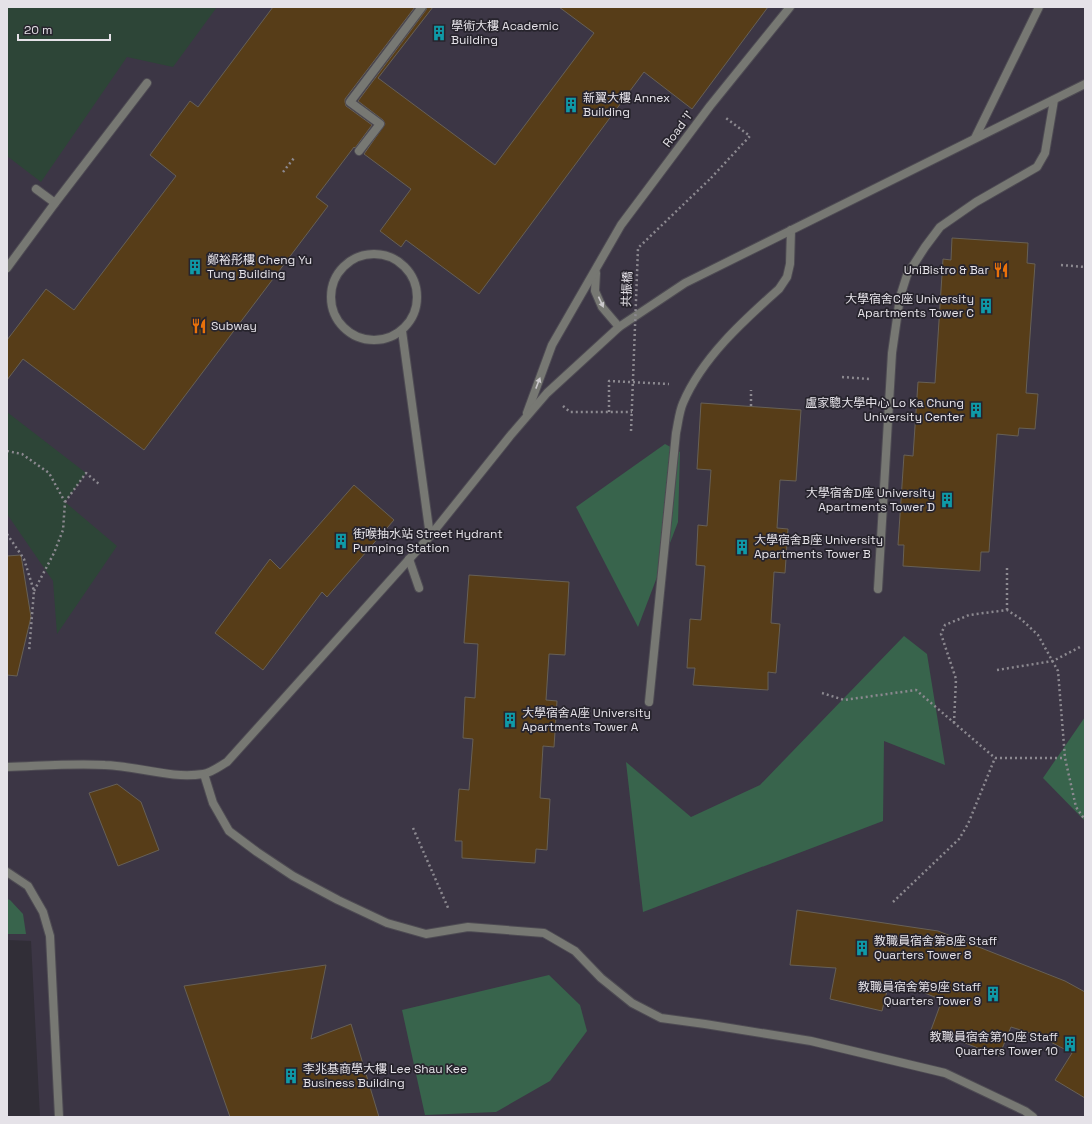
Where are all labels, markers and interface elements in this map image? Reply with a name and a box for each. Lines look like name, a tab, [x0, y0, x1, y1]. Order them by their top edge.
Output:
scale bar	[18, 16, 110, 42]
place label: 學術大樓 Academic Building	[451, 18, 559, 48]
text: 20 m	[24, 22, 52, 38]
building icon: 學術大樓 Academic Building	[430, 24, 448, 42]
place label: 新翼大樓 Annex Building	[583, 90, 670, 120]
building icon: 新翼大樓 Annex Building	[562, 96, 580, 114]
street label: Road 'I'	[659, 108, 697, 150]
place label: 鄭裕彤樓 Cheng Yu Tung Building	[207, 252, 312, 282]
building icon: 鄭裕彤樓 Cheng Yu Tung Building	[186, 258, 204, 276]
restaurant icon: UniBistro & Bar	[992, 261, 1010, 279]
place label: UniBistro & Bar	[904, 262, 989, 278]
street label: 共振橋	[618, 271, 636, 307]
place label: 大學宿舍C座 University Apartments Tower C	[845, 291, 974, 321]
one-way arrow	[598, 296, 604, 308]
building icon: 大學宿舍C座 University Apartments Tower C	[977, 297, 995, 315]
restaurant icon: Subway	[190, 317, 208, 335]
place label: Subway	[211, 318, 257, 334]
one-way arrow	[536, 376, 542, 388]
place label: 盧家驄大學中心 Lo Ka Chung University Center	[805, 395, 964, 425]
building icon: 盧家驄大學中心 Lo Ka Chung University Center	[967, 401, 985, 419]
place label: 大學宿舍D座 University Apartments Tower D	[806, 485, 935, 515]
building icon: 大學宿舍D座 University Apartments Tower D	[938, 491, 956, 509]
place label: 街喉抽水站 Street Hydrant Pumping Station	[353, 526, 503, 556]
building icon: 街喉抽水站 Street Hydrant Pumping Station	[332, 532, 350, 550]
place label: 大學宿舍B座 University Apartments Tower B	[754, 532, 883, 562]
building icon: 大學宿舍B座 University Apartments Tower B	[733, 538, 751, 556]
place label: 大學宿舍A座 University Apartments Tower A	[522, 705, 651, 735]
building icon: 大學宿舍A座 University Apartments Tower A	[501, 711, 519, 729]
place label: 教職員宿舍第8座 Staff Quarters Tower 8	[874, 933, 997, 963]
building icon: 教職員宿舍第8座 Staff Quarters Tower 8	[853, 939, 871, 957]
place label: 教職員宿舍第9座 Staff Quarters Tower 9	[858, 979, 981, 1009]
building icon: 教職員宿舍第9座 Staff Quarters Tower 9	[984, 985, 1002, 1003]
place label: 教職員宿舍第10座 Staff Quarters Tower 10	[930, 1029, 1058, 1059]
building icon: 教職員宿舍第10座 Staff Quarters Tower 10	[1061, 1035, 1079, 1053]
place label: 李兆基商學大樓 Lee Shau Kee Business Building	[303, 1061, 467, 1091]
building icon: 李兆基商學大樓 Lee Shau Kee Business Building	[282, 1067, 300, 1085]

